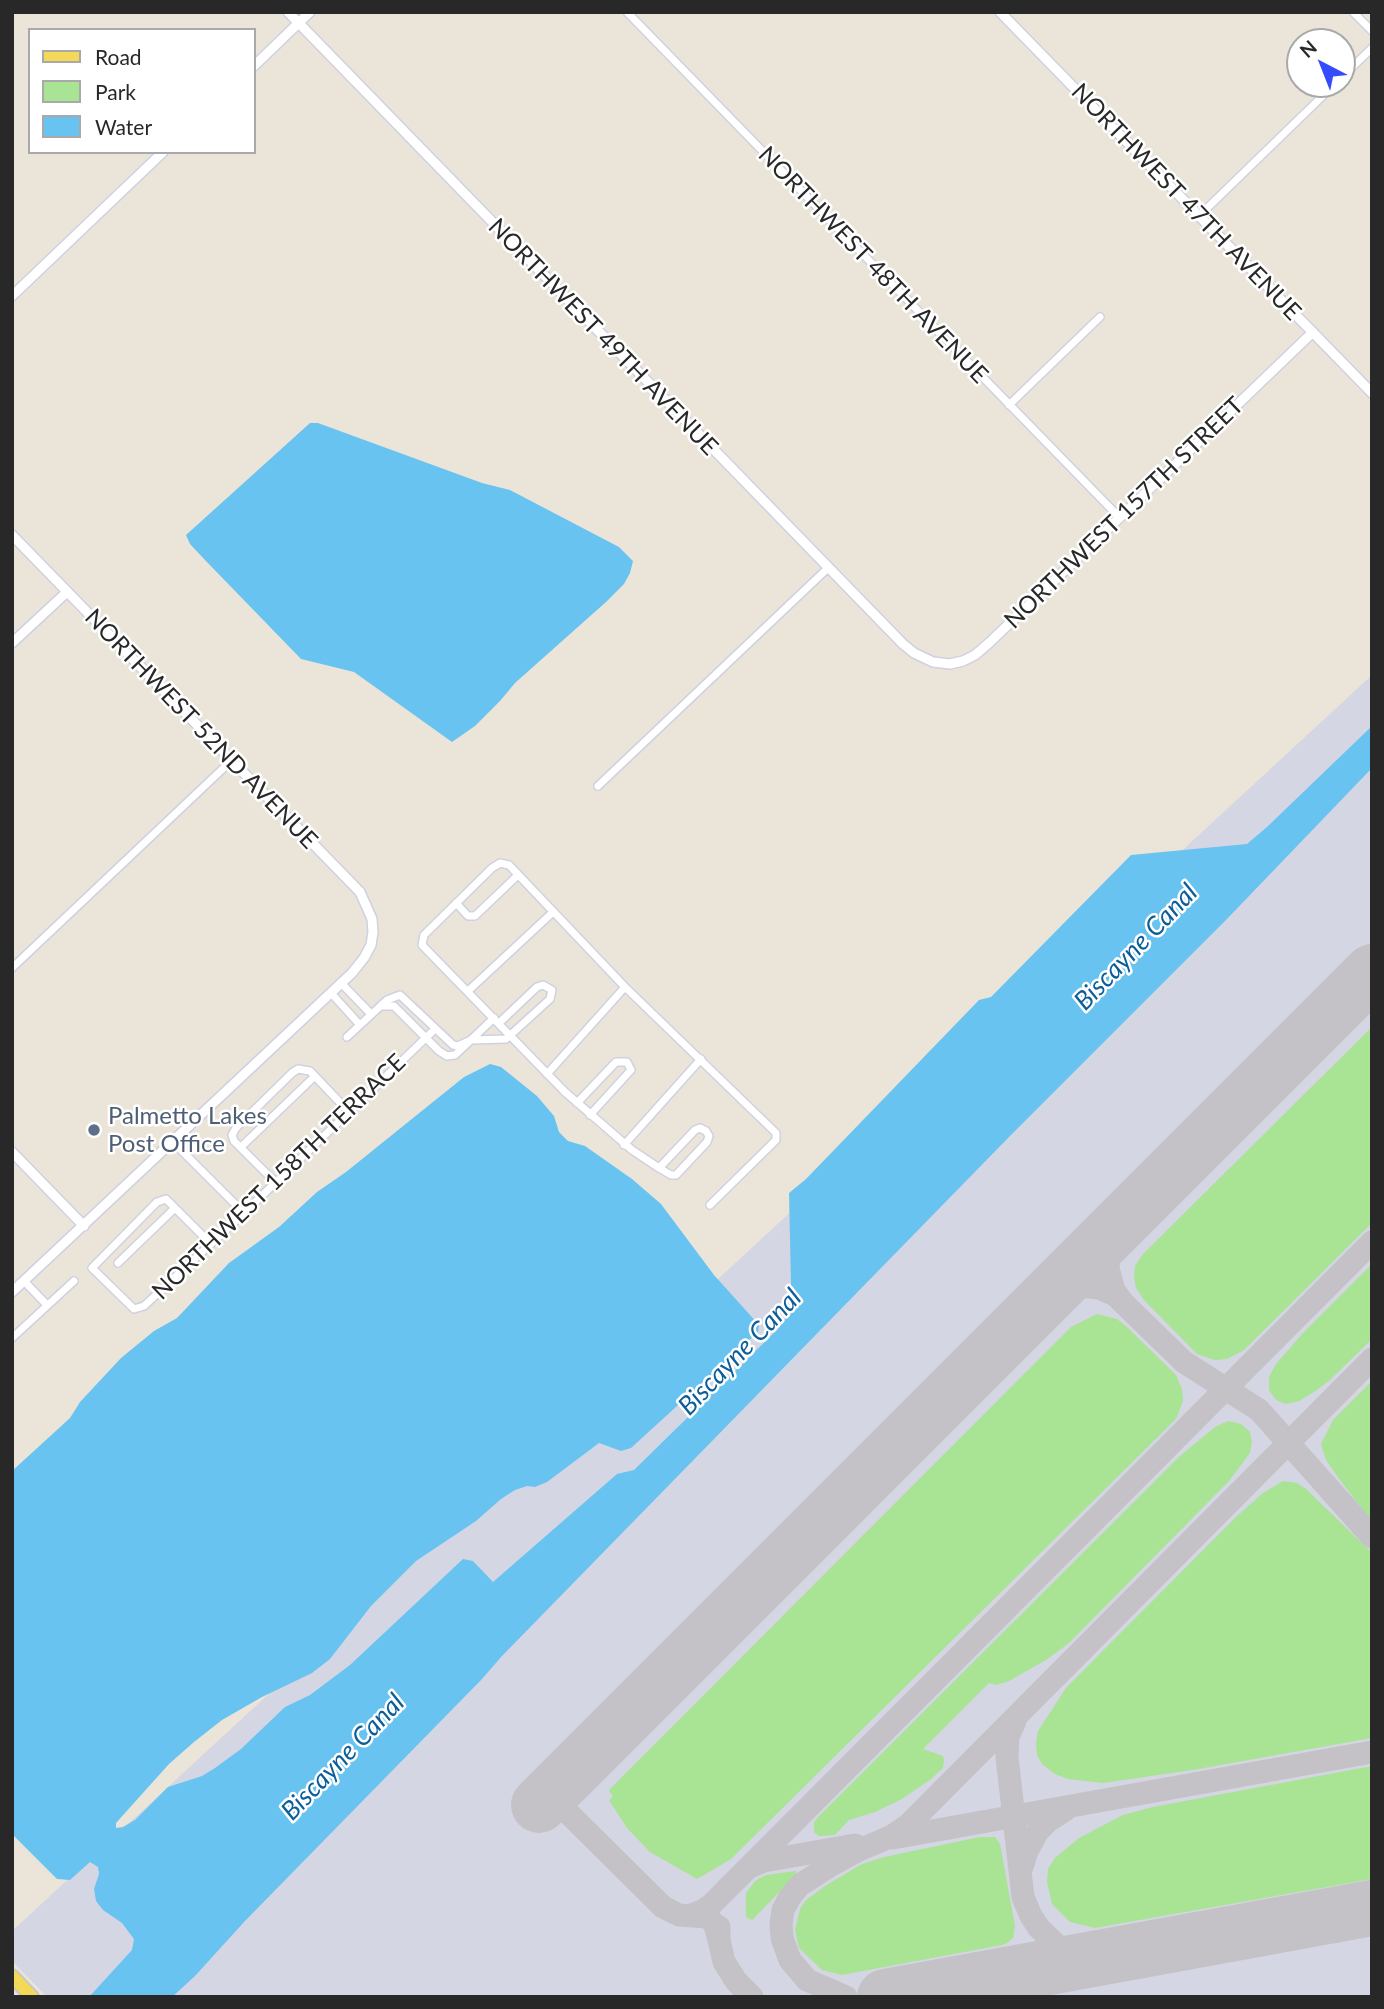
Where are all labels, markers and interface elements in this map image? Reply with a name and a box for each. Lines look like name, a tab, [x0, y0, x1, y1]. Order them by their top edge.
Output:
legend	[28, 28, 256, 154]
north arrow	[1286, 28, 1356, 98]
text: N	[1295, 35, 1321, 62]
text: Road	[95, 44, 142, 69]
street label: NORTHWEST 47TH AVENUE	[1065, 78, 1307, 326]
text: Park	[95, 79, 136, 104]
text: Water	[95, 114, 152, 139]
street label: NORTHWEST 48TH AVENUE	[752, 141, 994, 389]
street label: NORTHWEST 49TH AVENUE	[482, 213, 724, 461]
street label: NORTHWEST 157TH STREET	[999, 391, 1249, 635]
street label: NORTHWEST 52ND AVENUE	[79, 603, 323, 855]
water label: Biscayne Canal	[1068, 877, 1204, 1017]
street label: NORTHWEST 158TH TERRACE	[146, 1048, 412, 1306]
place label: Palmetto Lakes Post Office	[108, 1102, 267, 1158]
marker: Palmetto Lakes Post Office	[86, 1122, 102, 1138]
water label: Biscayne Canal	[672, 1282, 808, 1422]
water label: Biscayne Canal	[275, 1687, 411, 1827]

